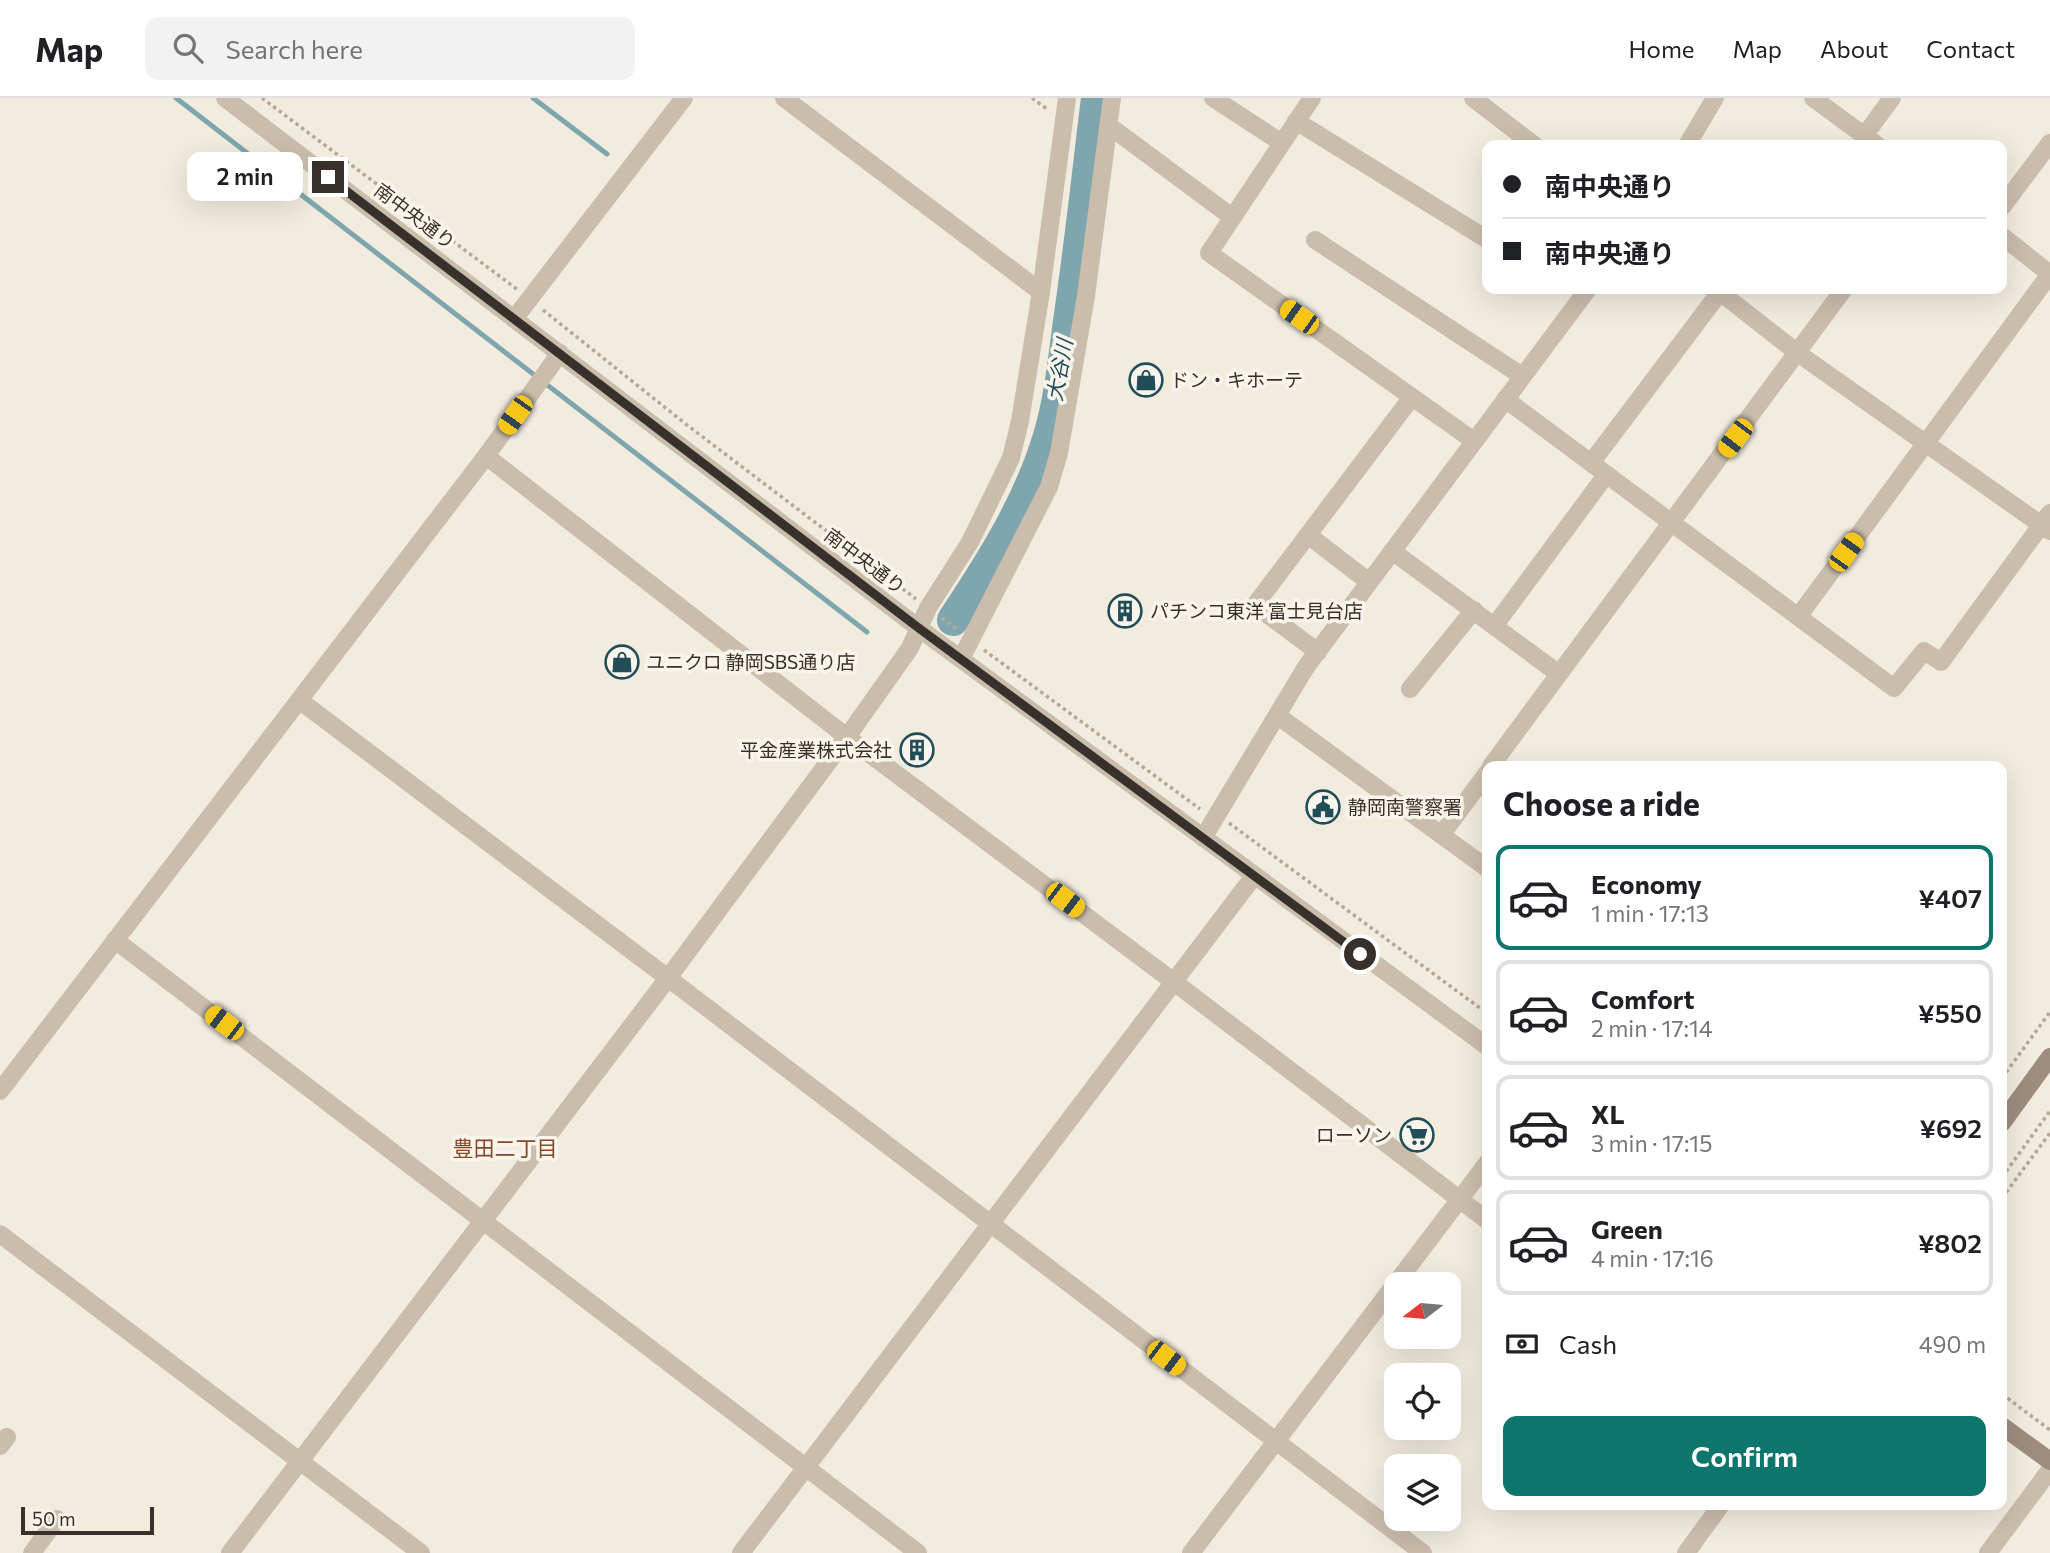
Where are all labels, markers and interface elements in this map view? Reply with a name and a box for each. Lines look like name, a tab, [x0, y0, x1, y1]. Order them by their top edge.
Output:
search box	[145, 17, 635, 80]
text: Map	[35, 28, 103, 69]
icon: search	[169, 29, 207, 67]
text: Search here	[225, 33, 363, 64]
text: Home	[1629, 34, 1695, 63]
text: Map	[1733, 34, 1782, 63]
text: About	[1820, 34, 1888, 63]
text: Contact	[1926, 34, 2015, 63]
callout: 2 min	[188, 153, 304, 202]
route end	[312, 161, 344, 193]
text: 2 min	[217, 162, 273, 190]
text: 南中央通り	[1545, 170, 1675, 201]
street label: 南中央通り	[370, 178, 460, 253]
text: 南中央通り	[1545, 237, 1675, 268]
car	[1276, 296, 1323, 338]
water label: 大谷川	[1041, 335, 1077, 403]
shop icon: ドン・キホーテ	[1127, 361, 1165, 399]
place label: ドン・キホーテ	[1170, 368, 1303, 391]
car	[495, 392, 536, 438]
car	[1714, 415, 1757, 461]
street label: 南中央通り	[820, 523, 910, 598]
car	[1826, 529, 1867, 575]
building icon: パチンコ東洋 富士見台店	[1106, 592, 1144, 630]
place label: パチンコ東洋 富士見台店	[1150, 599, 1363, 622]
shop icon: ユニクロ 静岡SBS通り店	[603, 643, 641, 681]
place label: ユニクロ 静岡SBS通り店	[646, 650, 855, 673]
building icon: 平金産業株式会社	[898, 731, 936, 769]
place label: 平金産業株式会社	[740, 738, 892, 761]
text: Choose a ride	[1503, 783, 1700, 823]
public building icon: 静岡南警察署	[1304, 788, 1342, 826]
place label: 静岡南警察署	[1348, 795, 1462, 818]
icon: car	[1507, 866, 1570, 929]
text: Economy	[1591, 868, 1702, 899]
car	[1042, 879, 1089, 921]
text: ¥407	[1918, 882, 1982, 913]
text: 1 min · 17:13	[1591, 899, 1709, 927]
route start	[1344, 938, 1376, 970]
icon: car	[1507, 981, 1570, 1044]
text: Comfort	[1591, 983, 1694, 1014]
text: ¥550	[1918, 997, 1982, 1028]
car	[201, 1002, 248, 1044]
text: 2 min · 17:14	[1591, 1014, 1713, 1042]
icon: car	[1507, 1096, 1570, 1159]
text: XL	[1591, 1098, 1625, 1129]
text: ¥692	[1920, 1112, 1982, 1143]
supermarket icon: ローソン	[1398, 1116, 1436, 1154]
place label: ローソン	[1316, 1123, 1392, 1146]
text: 3 min · 17:15	[1591, 1129, 1712, 1157]
district label: 豊田二丁目	[453, 1135, 558, 1160]
icon: car	[1507, 1211, 1570, 1274]
text: Green	[1591, 1213, 1663, 1244]
text: ¥802	[1918, 1227, 1982, 1258]
text: 4 min · 17:16	[1591, 1244, 1714, 1272]
north arrow	[1384, 1272, 1461, 1349]
map controls	[1384, 1272, 1461, 1531]
icon: cash	[1503, 1325, 1541, 1363]
text: Cash	[1559, 1328, 1617, 1359]
text: 490 m	[1919, 1330, 1986, 1358]
car	[1143, 1337, 1190, 1379]
button: locate	[1384, 1363, 1461, 1440]
button: Confirm	[1503, 1416, 1986, 1496]
button: layers	[1384, 1454, 1461, 1531]
scale bar	[21, 1504, 154, 1536]
text: 50 m	[32, 1507, 76, 1530]

